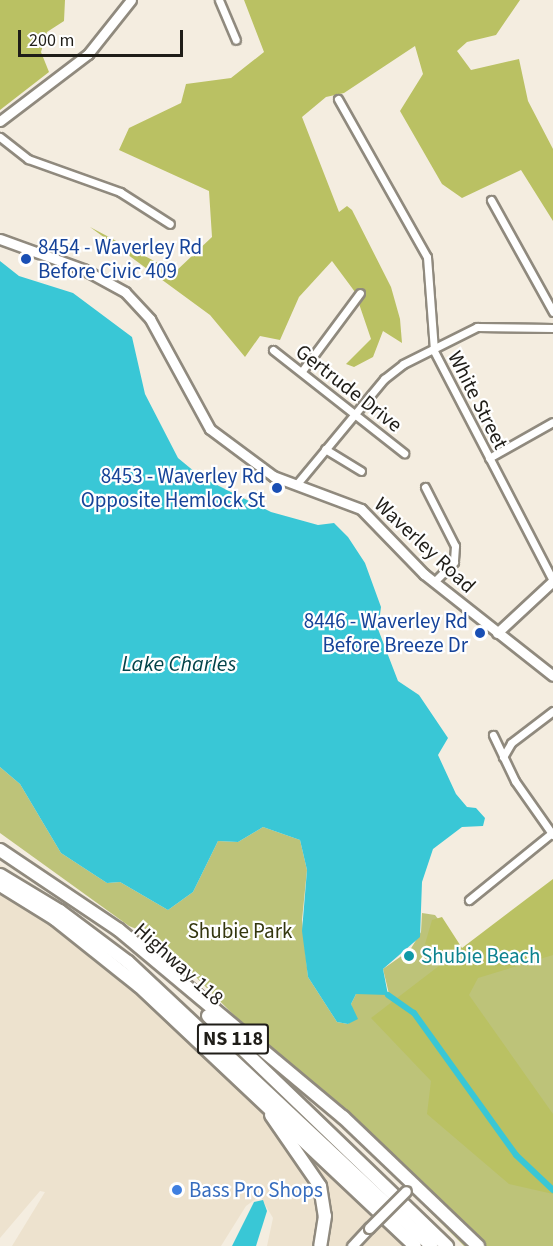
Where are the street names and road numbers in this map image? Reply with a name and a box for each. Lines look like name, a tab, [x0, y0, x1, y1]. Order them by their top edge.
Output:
street label: Gertrude Drive	[291, 339, 407, 437]
street label: White Street	[442, 347, 514, 453]
street label: Waverley Road	[369, 492, 481, 598]
street label: Highway 118	[129, 917, 229, 1011]
road number: NS 118	[196, 1022, 270, 1056]

